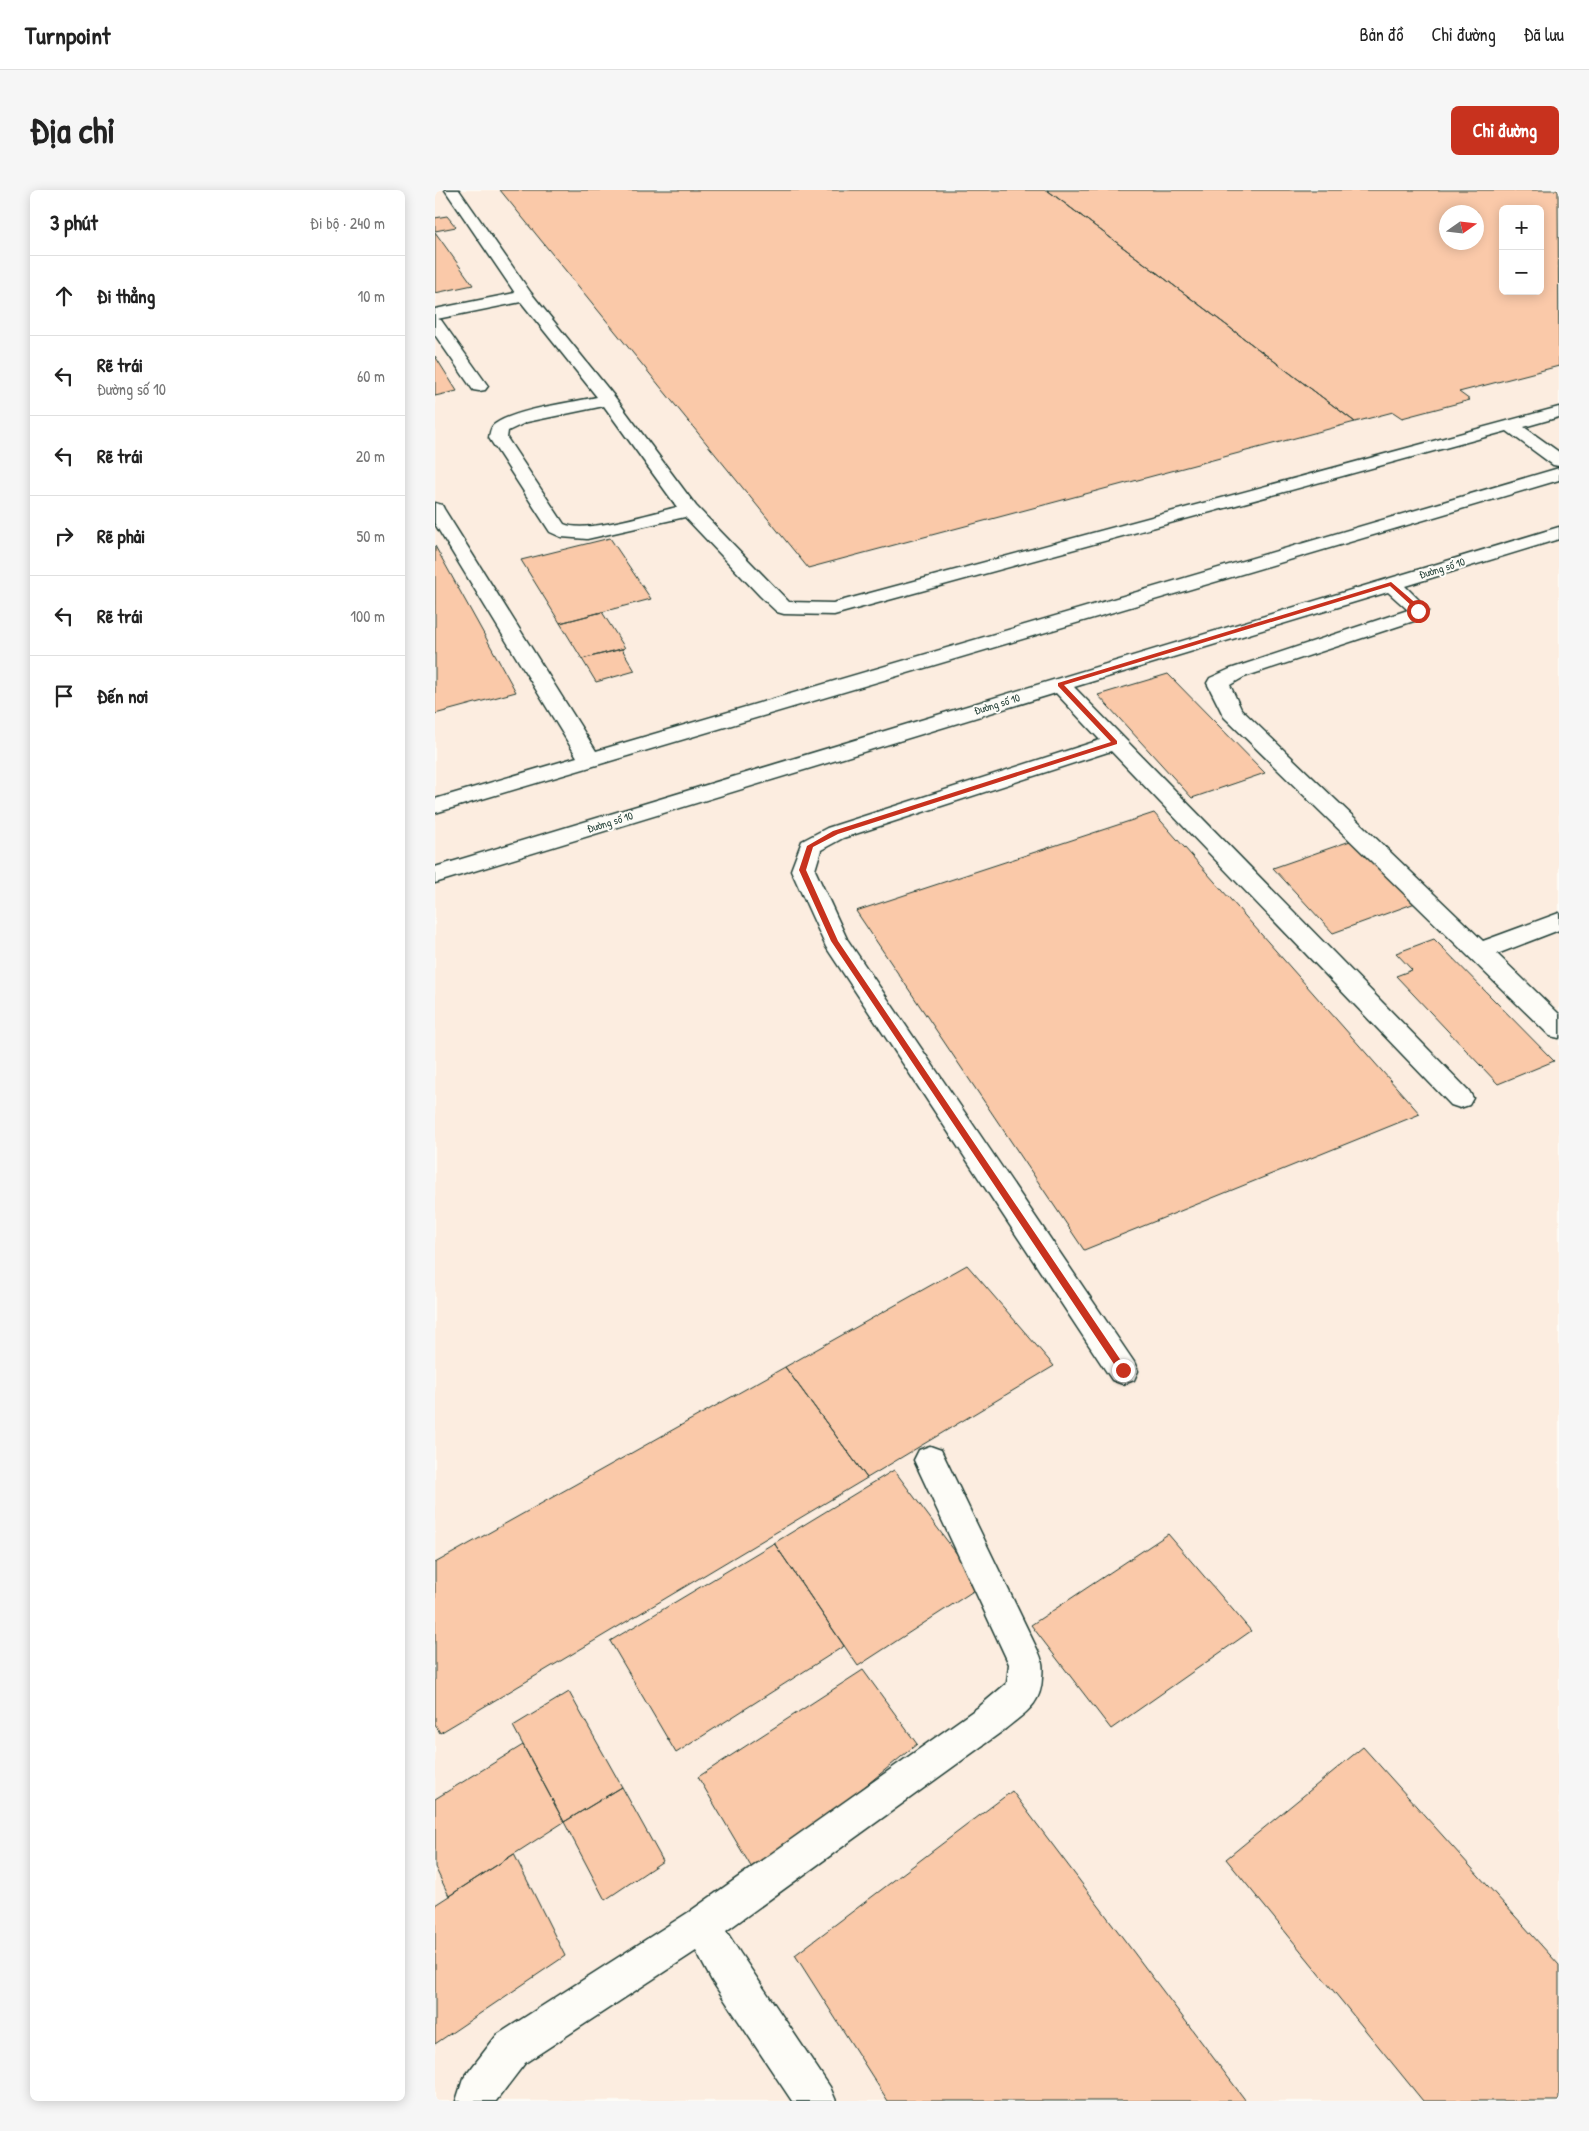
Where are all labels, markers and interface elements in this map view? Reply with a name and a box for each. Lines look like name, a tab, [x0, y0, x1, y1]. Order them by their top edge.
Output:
text: Turnpoint	[25, 19, 110, 51]
text: Bản đồ	[1360, 22, 1403, 47]
text: Chỉ đường	[1431, 22, 1496, 47]
text: Đã lưu	[1524, 22, 1564, 47]
button: Chỉ đường	[1451, 106, 1559, 155]
text: Địa chỉ	[30, 107, 115, 154]
north arrow	[1439, 205, 1484, 250]
map controls	[1499, 205, 1544, 295]
button: +	[1499, 205, 1544, 250]
text: 3 phút	[50, 208, 98, 237]
text: Đi bộ · 240 m	[310, 212, 385, 234]
button: −	[1499, 250, 1544, 295]
icon: ahead	[50, 282, 78, 310]
text: Đi thẳng	[97, 283, 155, 309]
text: 10 m	[357, 285, 385, 307]
text: Rẽ trái	[97, 352, 143, 378]
icon: left	[50, 362, 78, 390]
text: 60 m	[357, 365, 385, 387]
text: Đường số 10	[97, 378, 166, 400]
icon: left	[50, 442, 78, 470]
text: Rẽ trái	[97, 443, 143, 469]
text: 20 m	[356, 445, 385, 467]
icon: right	[50, 522, 78, 550]
text: Rẽ phải	[97, 523, 145, 549]
text: 50 m	[357, 525, 385, 547]
street label: Đường số 10	[1417, 554, 1467, 582]
route start	[1407, 600, 1430, 623]
icon: left	[50, 602, 78, 630]
text: Rẽ trái	[97, 603, 143, 629]
text: 100 m	[350, 605, 385, 627]
icon: arrive	[50, 682, 78, 710]
text: Đến nơi	[97, 683, 148, 709]
street label: Đường số 10	[972, 690, 1022, 718]
street label: Đường số 10	[585, 808, 635, 836]
route end	[1112, 1359, 1135, 1382]

